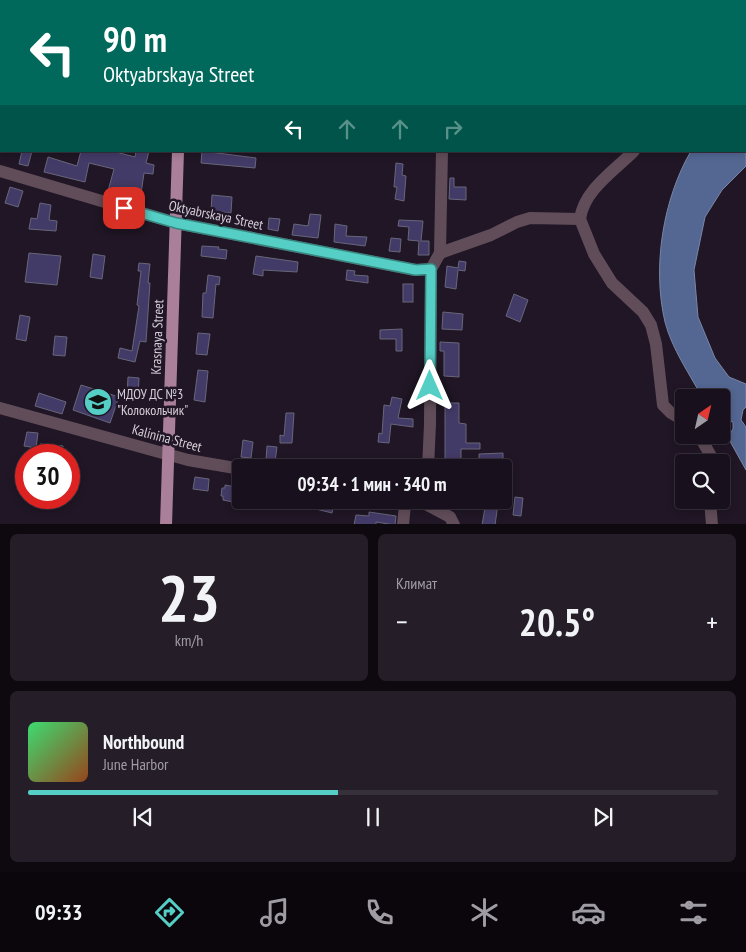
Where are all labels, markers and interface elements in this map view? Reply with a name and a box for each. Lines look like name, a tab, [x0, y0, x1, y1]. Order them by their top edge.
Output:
text: 90 m	[103, 16, 167, 62]
icon: left	[20, 20, 85, 85]
text: Oktyabrskaya Street	[103, 60, 254, 88]
icon: left	[280, 115, 308, 143]
icon: ahead	[333, 115, 361, 143]
icon: ahead	[386, 115, 414, 143]
icon: right	[439, 115, 467, 143]
pin	[103, 187, 145, 229]
icon: arrive	[110, 194, 138, 222]
street label: Oktyabrskaya Street	[167, 196, 265, 234]
street label: Krasnaya Street	[147, 299, 167, 375]
position arrow	[403, 359, 455, 411]
place label: МДОУ ДС №3 "Колокольчик"	[117, 385, 188, 419]
school or university icon: МДОУ ДС №3 "Колокольчик"	[83, 387, 113, 417]
north arrow	[675, 389, 730, 444]
map controls	[675, 389, 730, 509]
street label: Kalinina Street	[130, 420, 204, 456]
speed limit sign: 30	[15, 444, 80, 509]
button: search	[675, 454, 730, 509]
text: 09:34 · 1 мин · 340 m	[298, 472, 446, 496]
text: 23	[158, 555, 220, 639]
text: Климат	[396, 573, 437, 593]
text: 20.5°	[519, 597, 595, 646]
text: −	[396, 603, 408, 640]
text: +	[706, 603, 718, 640]
text: km/h	[175, 630, 203, 650]
text: Northbound	[103, 730, 184, 754]
text: June Harbor	[103, 754, 168, 774]
icon: previous	[129, 803, 157, 831]
icon: pause	[359, 803, 387, 831]
icon: next	[589, 803, 617, 831]
icon: directions	[152, 895, 187, 930]
icon: music	[257, 895, 292, 930]
icon: phone	[362, 895, 397, 930]
icon: climate	[467, 895, 502, 930]
icon: car	[571, 895, 606, 930]
icon: filters	[676, 895, 711, 930]
text: 09:33	[35, 898, 82, 926]

